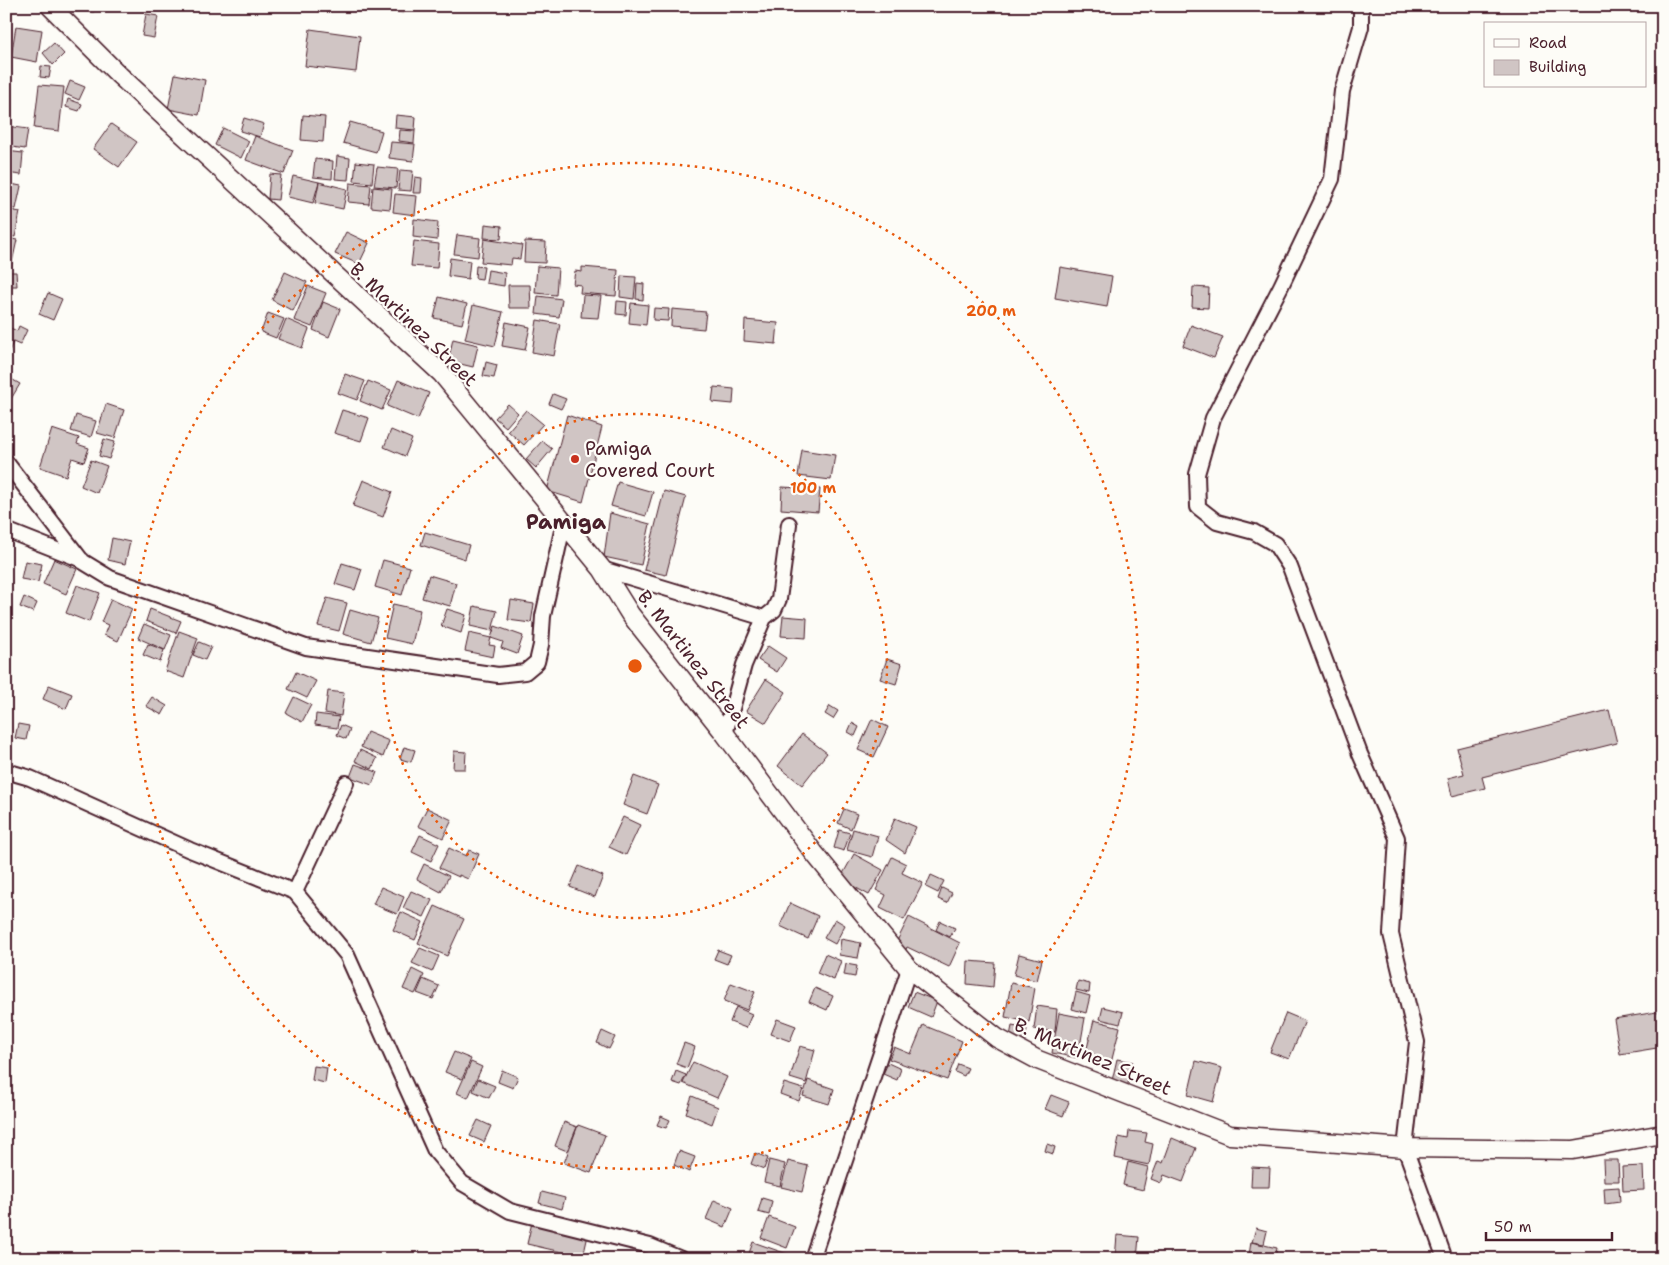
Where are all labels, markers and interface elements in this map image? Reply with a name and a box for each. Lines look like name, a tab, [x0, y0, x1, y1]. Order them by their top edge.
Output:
legend	[1484, 22, 1646, 88]
text: Road	[1529, 33, 1567, 53]
text: Building	[1529, 57, 1586, 77]
street label: B. Martinez Street	[344, 257, 483, 392]
text: 200 m	[966, 301, 1016, 321]
place label: Pamiga Covered Court	[585, 436, 715, 483]
marker: Pamiga Covered Court	[569, 453, 581, 465]
text: 100 m	[790, 478, 836, 498]
district label: Pamiga	[526, 508, 607, 536]
street label: B. Martinez Street	[632, 585, 755, 733]
centre of rings	[626, 657, 644, 675]
street label: B. Martinez Street	[1010, 1012, 1175, 1101]
scale bar	[1486, 1210, 1613, 1242]
text: 50 m	[1494, 1217, 1532, 1237]

